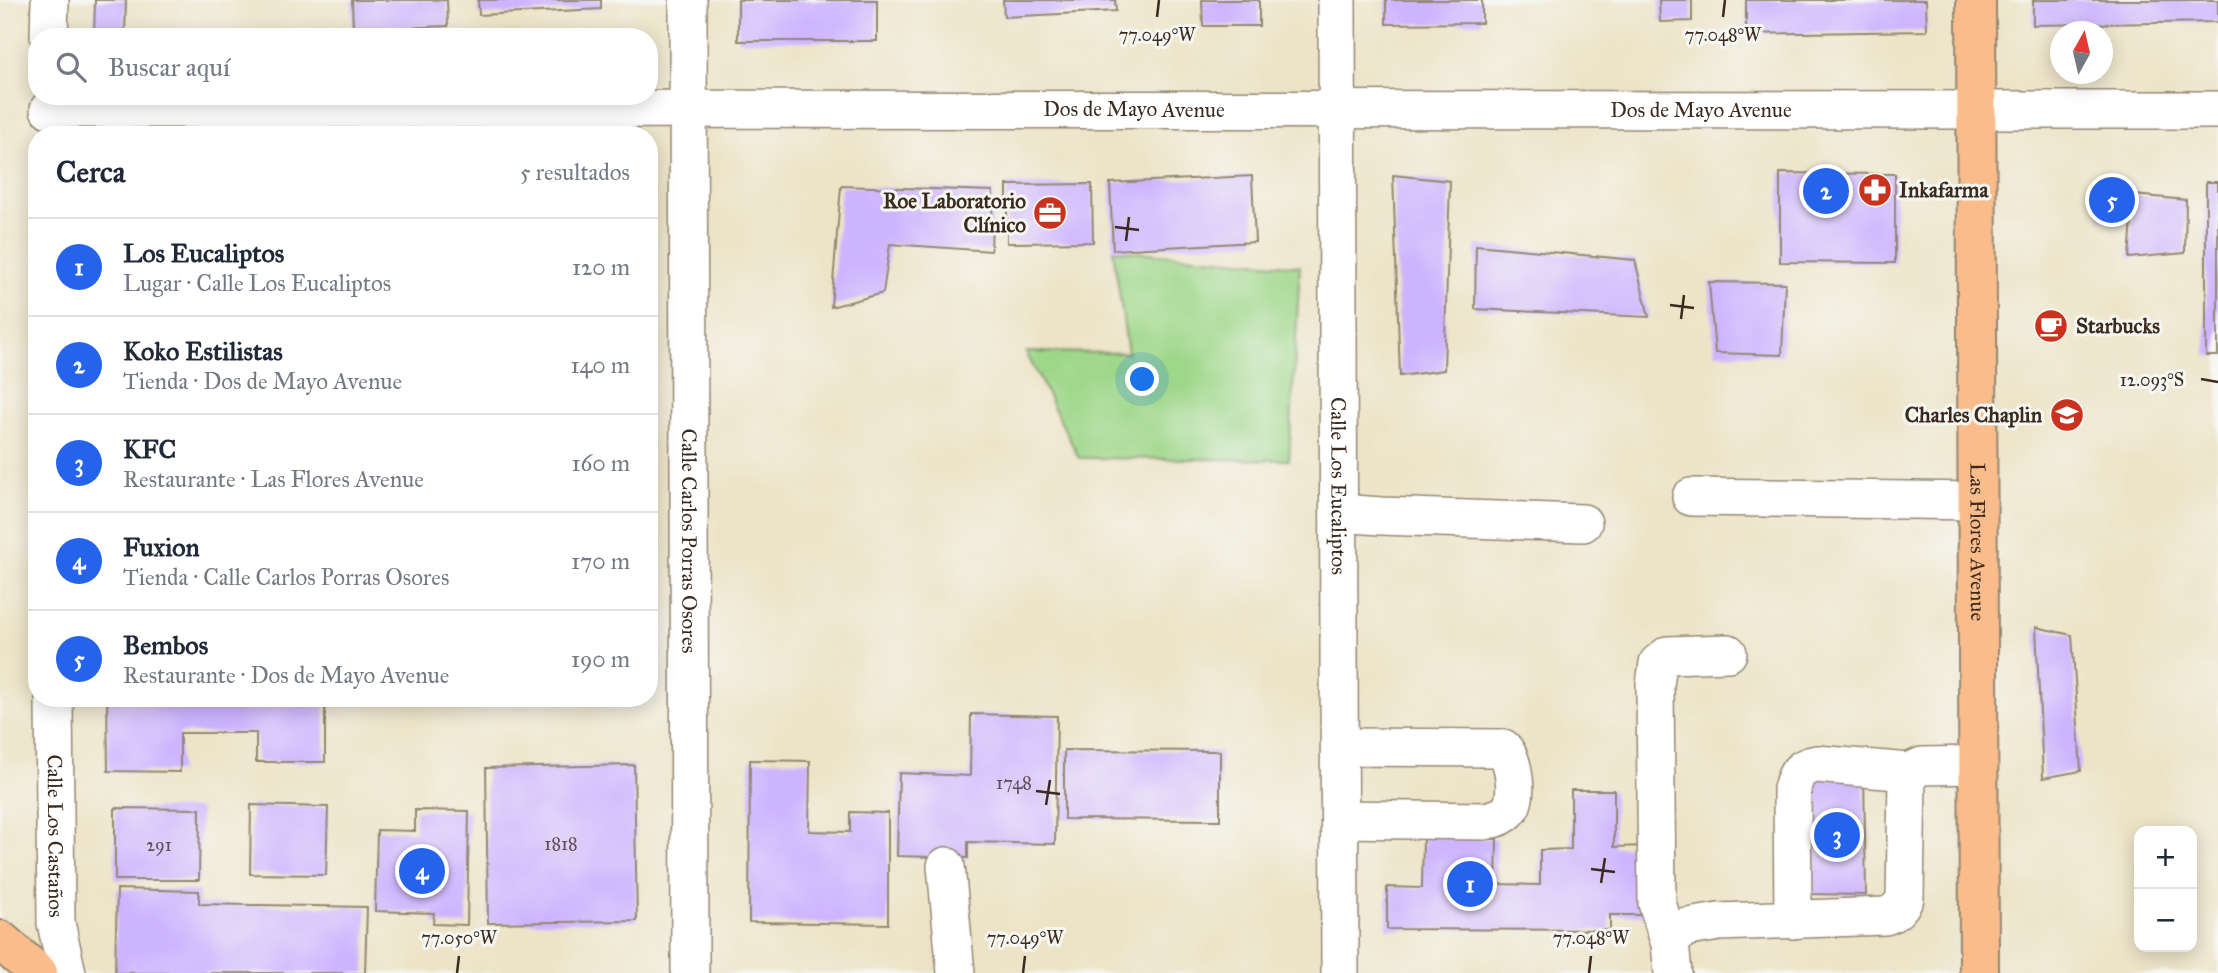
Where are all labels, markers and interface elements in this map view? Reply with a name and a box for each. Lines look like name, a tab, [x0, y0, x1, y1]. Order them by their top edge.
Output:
north arrow	[2050, 21, 2113, 84]
text: 77.049°W	[1119, 24, 1196, 46]
text: 77.048°W	[1685, 24, 1762, 46]
search box	[28, 28, 658, 105]
icon: search	[52, 48, 90, 86]
text: Buscar aquí	[108, 51, 230, 83]
street label: Dos de Mayo Avenue	[1043, 96, 1225, 123]
street label: Dos de Mayo Avenue	[1610, 97, 1792, 123]
text: Cerca	[56, 154, 125, 190]
text: 5 resultados	[520, 158, 630, 186]
pin: 2	[1803, 165, 1849, 217]
pharmacy icon: Inkafarma	[1856, 171, 1894, 209]
pin: 5	[2089, 174, 2135, 226]
place label: Inkafarma	[1899, 177, 1989, 203]
place label: Roe Laboratorio Clínico	[883, 188, 1026, 238]
office icon: Roe Laboratorio Clínico	[1031, 194, 1069, 232]
text: Los Eucaliptos	[123, 237, 284, 269]
text: 1	[74, 253, 84, 281]
text: 120 m	[572, 253, 630, 281]
text: Lugar · Calle Los Eucaliptos	[123, 269, 391, 297]
cafe icon: Starbucks	[2032, 307, 2070, 345]
place label: Starbucks	[2076, 313, 2160, 339]
text: Koko Estilistas	[123, 335, 283, 367]
text: 2	[73, 351, 85, 379]
text: 140 m	[570, 351, 630, 379]
your location	[1125, 362, 1159, 396]
text: Tienda · Dos de Mayo Avenue	[123, 367, 402, 395]
text: 12.093°S	[2120, 369, 2184, 391]
school or university icon: Charles Chaplin	[2048, 396, 2086, 434]
street label: Calle Los Eucaliptos	[1325, 397, 1352, 575]
place label: Charles Chaplin	[1905, 402, 2043, 428]
street label: Calle Carlos Porras Osores	[676, 429, 702, 653]
text: KFC	[123, 433, 176, 465]
text: 3	[74, 449, 84, 477]
text: 160 m	[572, 449, 630, 477]
street label: Las Flores Avenue	[1964, 463, 1991, 621]
text: Restaurante · Las Flores Avenue	[123, 465, 424, 493]
text: Fuxion	[123, 531, 200, 563]
text: 4	[73, 547, 85, 575]
text: 170 m	[571, 547, 630, 575]
text: Tienda · Calle Carlos Porras Osores	[123, 563, 449, 591]
text: Bembos	[123, 629, 208, 661]
text: 5	[74, 645, 84, 673]
text: 190 m	[571, 645, 630, 673]
text: Restaurante · Dos de Mayo Avenue	[123, 661, 449, 689]
street label: Calle Los Castaños	[42, 754, 69, 918]
house number: 1748	[996, 772, 1032, 794]
pin: 3	[1814, 809, 1860, 861]
map controls	[2134, 826, 2197, 952]
button: +	[2134, 826, 2197, 889]
house number: 1818	[544, 833, 578, 855]
house number: 291	[146, 834, 172, 856]
pin: 4	[399, 845, 445, 897]
pin: 1	[1447, 858, 1493, 910]
button: −	[2134, 889, 2197, 952]
text: 77.050°W	[421, 927, 498, 949]
text: 77.049°W	[987, 927, 1064, 949]
text: 77.048°W	[1553, 927, 1630, 949]

